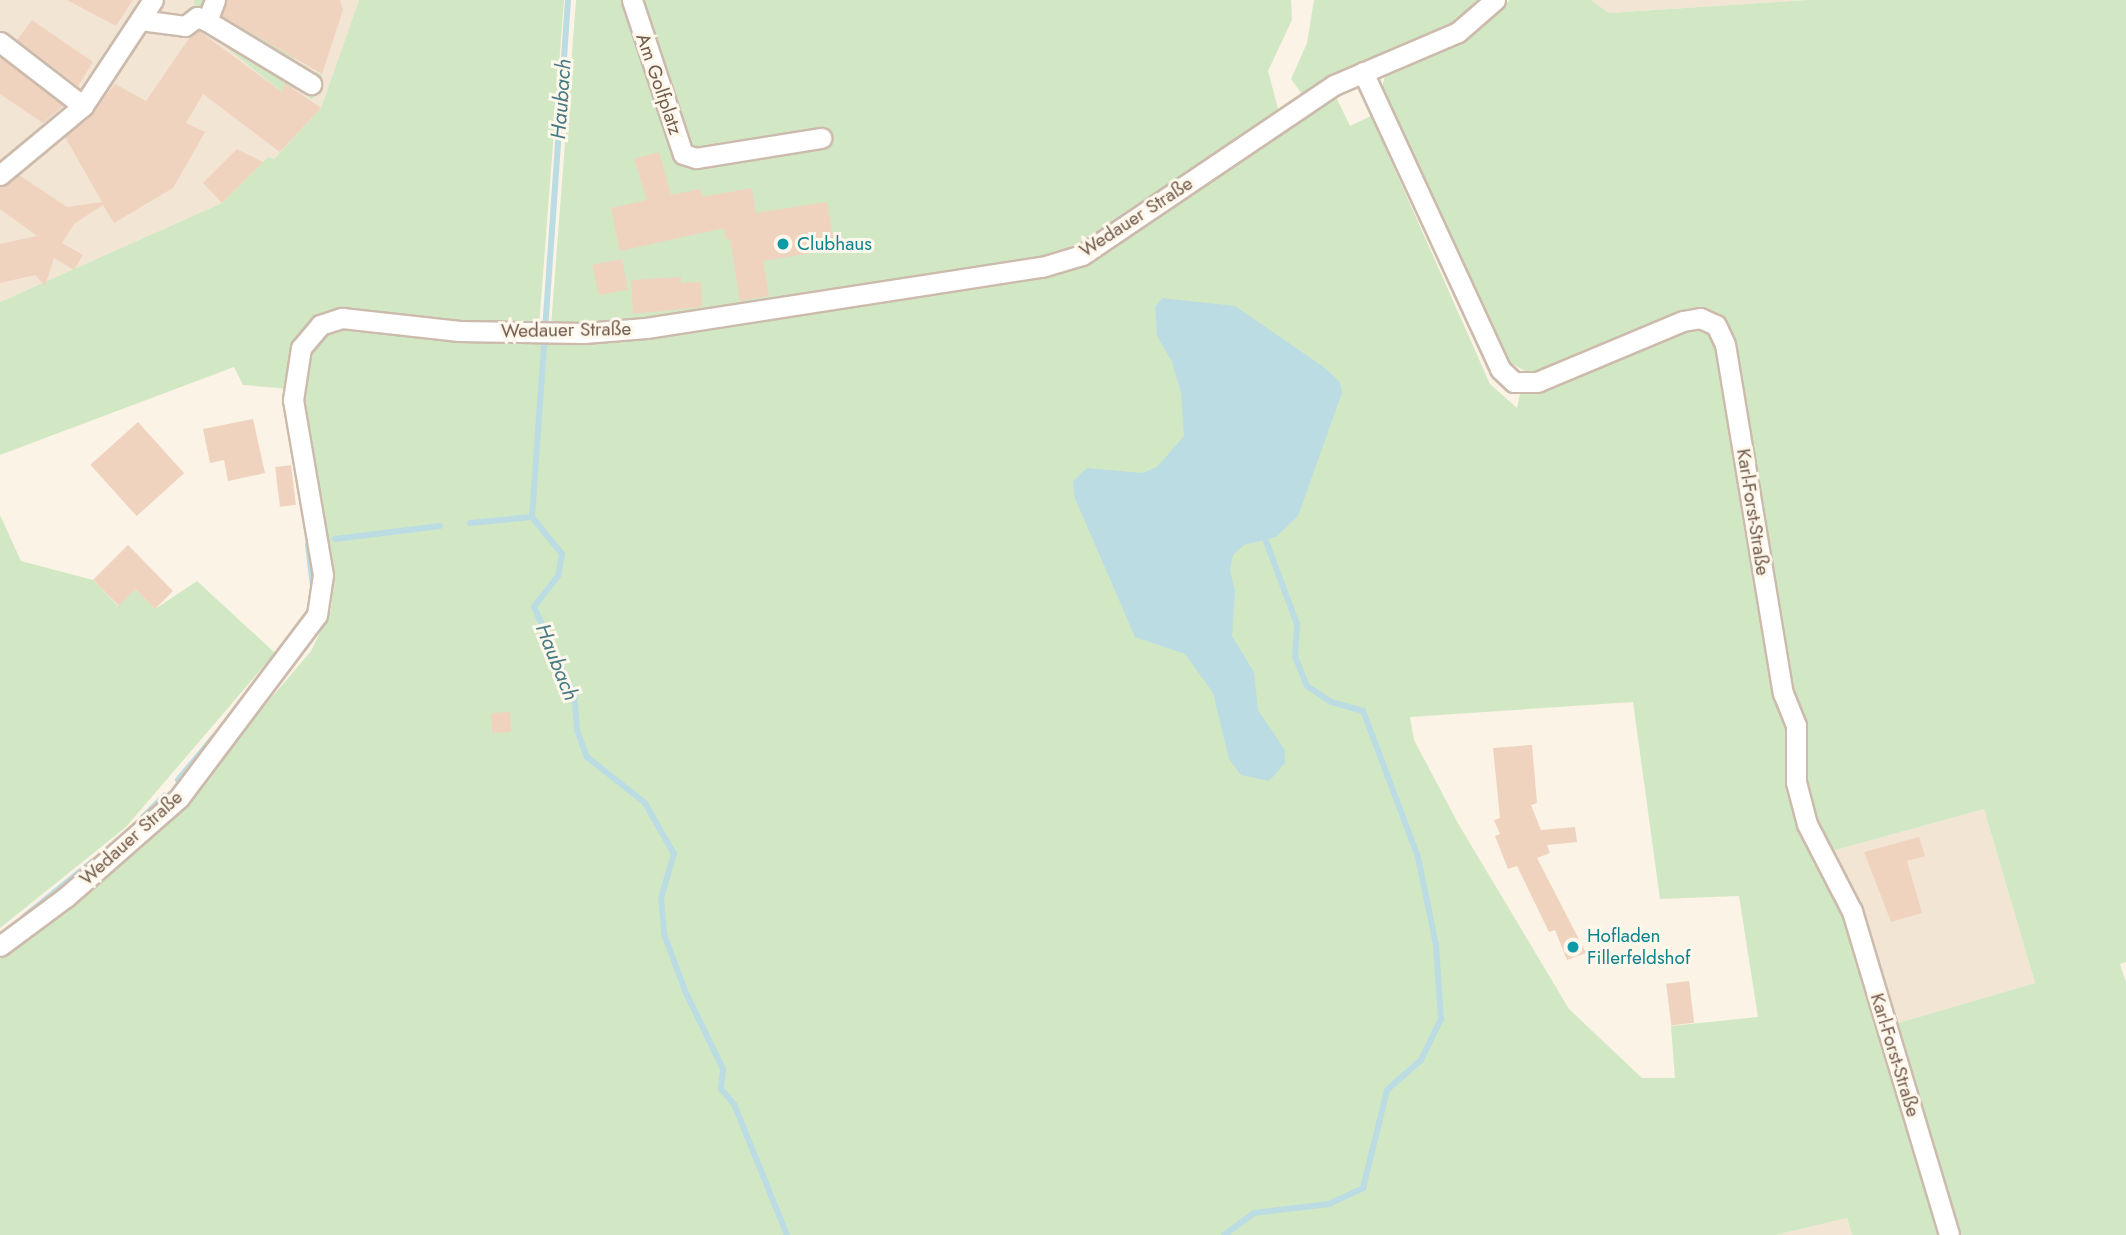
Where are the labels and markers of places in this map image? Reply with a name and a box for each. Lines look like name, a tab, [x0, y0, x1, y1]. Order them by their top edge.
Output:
place label: Clubhaus	[797, 233, 872, 255]
marker: Clubhaus	[775, 236, 791, 252]
place label: Hofladen Fillerfeldshof	[1587, 925, 1690, 969]
marker: Hofladen Fillerfeldshof	[1565, 939, 1581, 955]

